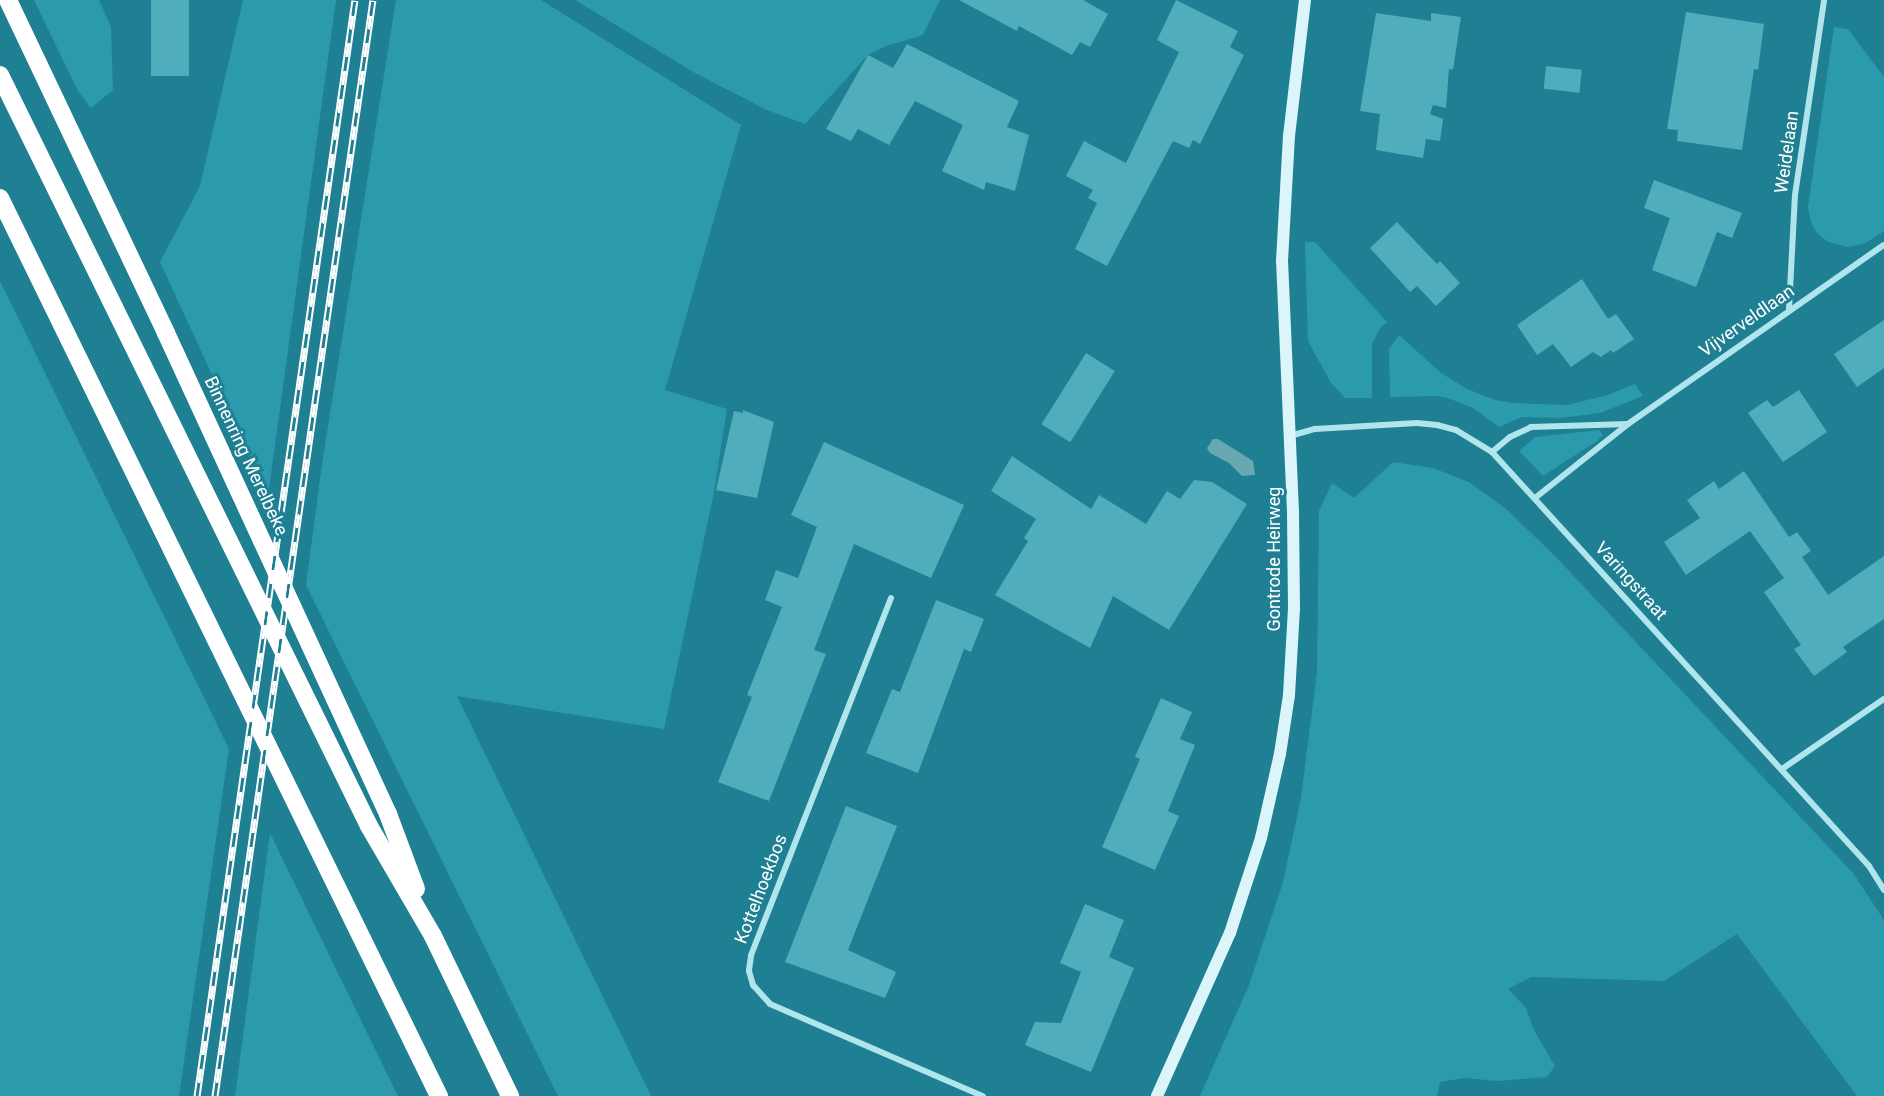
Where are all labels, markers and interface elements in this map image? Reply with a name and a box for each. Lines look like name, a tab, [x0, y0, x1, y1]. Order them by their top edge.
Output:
street label: Weidelaan	[1771, 109, 1803, 195]
street label: Vijverveldlaan	[1695, 280, 1799, 362]
street label: Binnenring Merelbeke	[200, 373, 292, 539]
street label: Gontrode Heirweg	[1263, 487, 1285, 631]
street label: Varingstraat	[1590, 537, 1672, 625]
street label: Kottelhoekbos	[730, 831, 792, 947]

